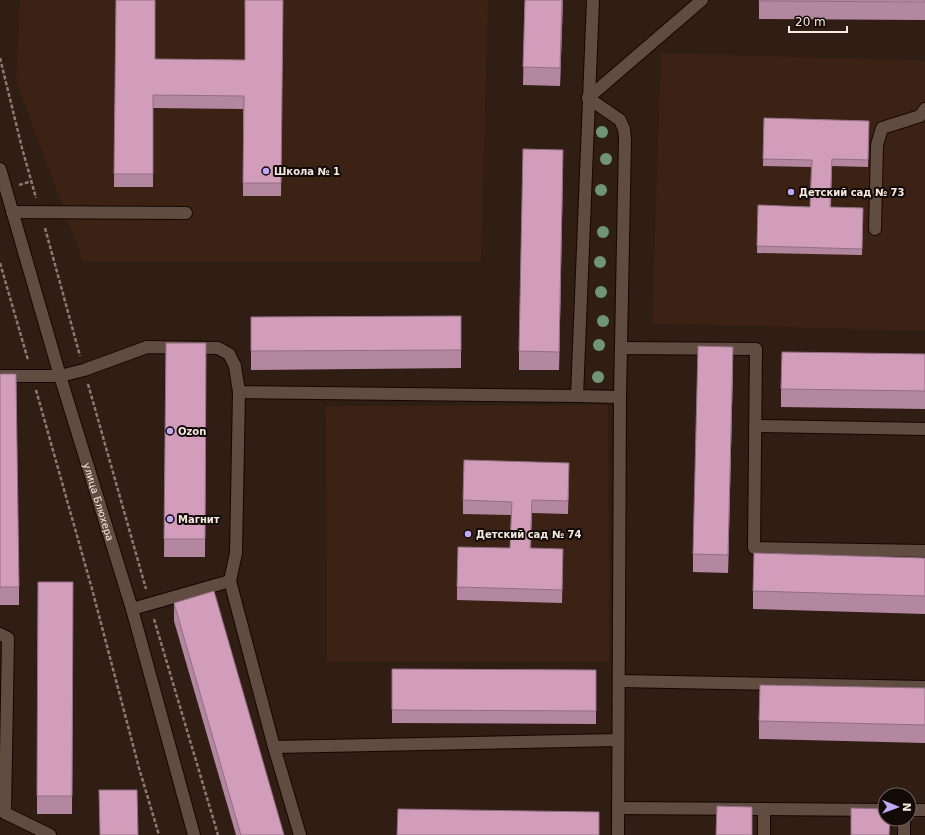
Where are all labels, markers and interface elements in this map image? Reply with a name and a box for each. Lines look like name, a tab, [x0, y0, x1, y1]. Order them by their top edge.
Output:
scale bar	[789, 8, 847, 34]
text: 20 m	[795, 15, 826, 29]
marker: Школа № 1	[261, 166, 271, 176]
place label: Школа № 1	[274, 166, 340, 177]
marker: Детский сад № 73	[786, 187, 796, 197]
place label: Детский сад № 73	[799, 187, 904, 198]
marker: Ozon	[165, 426, 175, 436]
place label: Ozon	[178, 426, 206, 437]
street label: улица Блюхера	[81, 461, 116, 542]
marker: Магнит	[165, 514, 175, 524]
place label: Магнит	[178, 514, 220, 525]
marker: Детский сад № 74	[463, 529, 473, 539]
place label: Детский сад № 74	[476, 529, 581, 540]
north arrow	[877, 787, 917, 827]
text: N	[900, 802, 913, 812]

